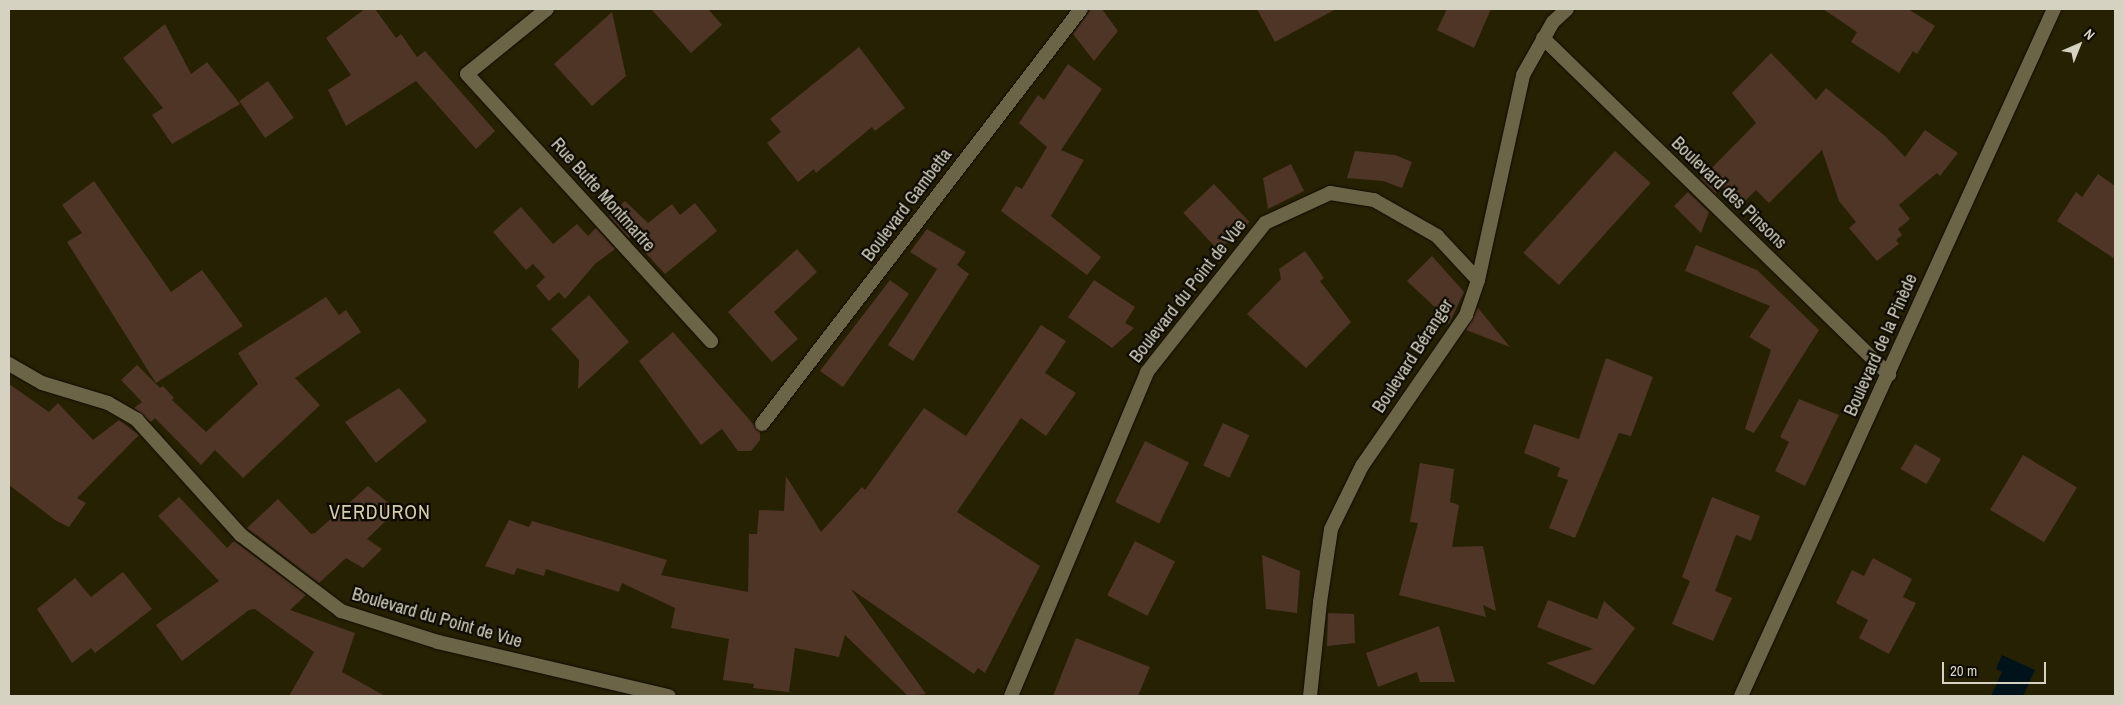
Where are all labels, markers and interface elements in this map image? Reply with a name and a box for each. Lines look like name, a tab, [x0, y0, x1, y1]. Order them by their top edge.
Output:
north arrow	[2054, 20, 2104, 70]
text: N	[2080, 25, 2099, 44]
street label: Boulevard des Pinsons	[1667, 133, 1791, 253]
street label: Rue Butte Montmartre	[546, 134, 660, 256]
street label: Boulevard Gambetta	[858, 144, 956, 266]
street label: Boulevard du Point de Vue	[1125, 215, 1251, 367]
street label: Boulevard de la Pinède	[1840, 271, 1922, 419]
street label: Boulevard Béranger	[1368, 295, 1458, 417]
district label: VERDURON	[328, 499, 432, 523]
street label: Boulevard du Point de Vue	[349, 583, 525, 653]
scale bar	[1944, 652, 2048, 684]
text: 20 m	[1950, 660, 1977, 681]

